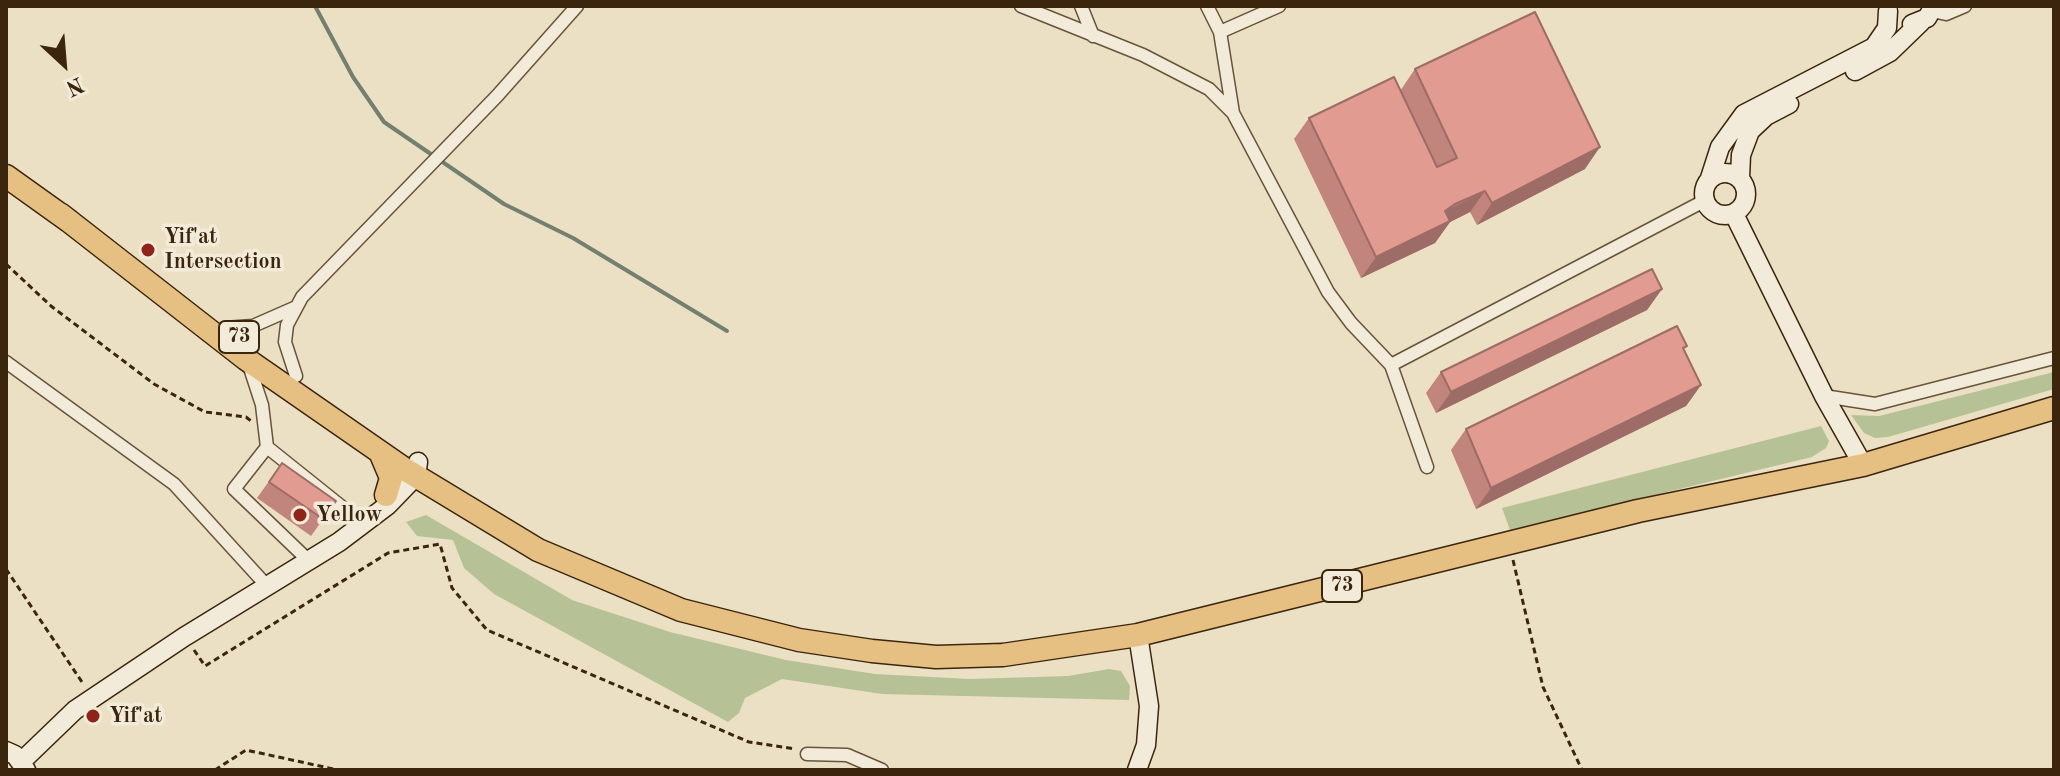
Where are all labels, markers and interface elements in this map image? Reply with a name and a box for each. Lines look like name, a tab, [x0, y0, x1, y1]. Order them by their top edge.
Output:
north arrow	[24, 24, 104, 104]
text: N	[62, 72, 87, 99]
place label: Yif'at Intersection	[164, 224, 282, 276]
marker: Yif'at Intersection	[139, 241, 157, 259]
road number: 73	[219, 321, 259, 353]
place label: Yellow	[316, 502, 382, 528]
marker: Yellow	[291, 506, 309, 524]
road number: 73	[1322, 570, 1362, 602]
place label: Yif'at	[109, 703, 162, 729]
marker: Yif'at	[84, 707, 102, 725]

